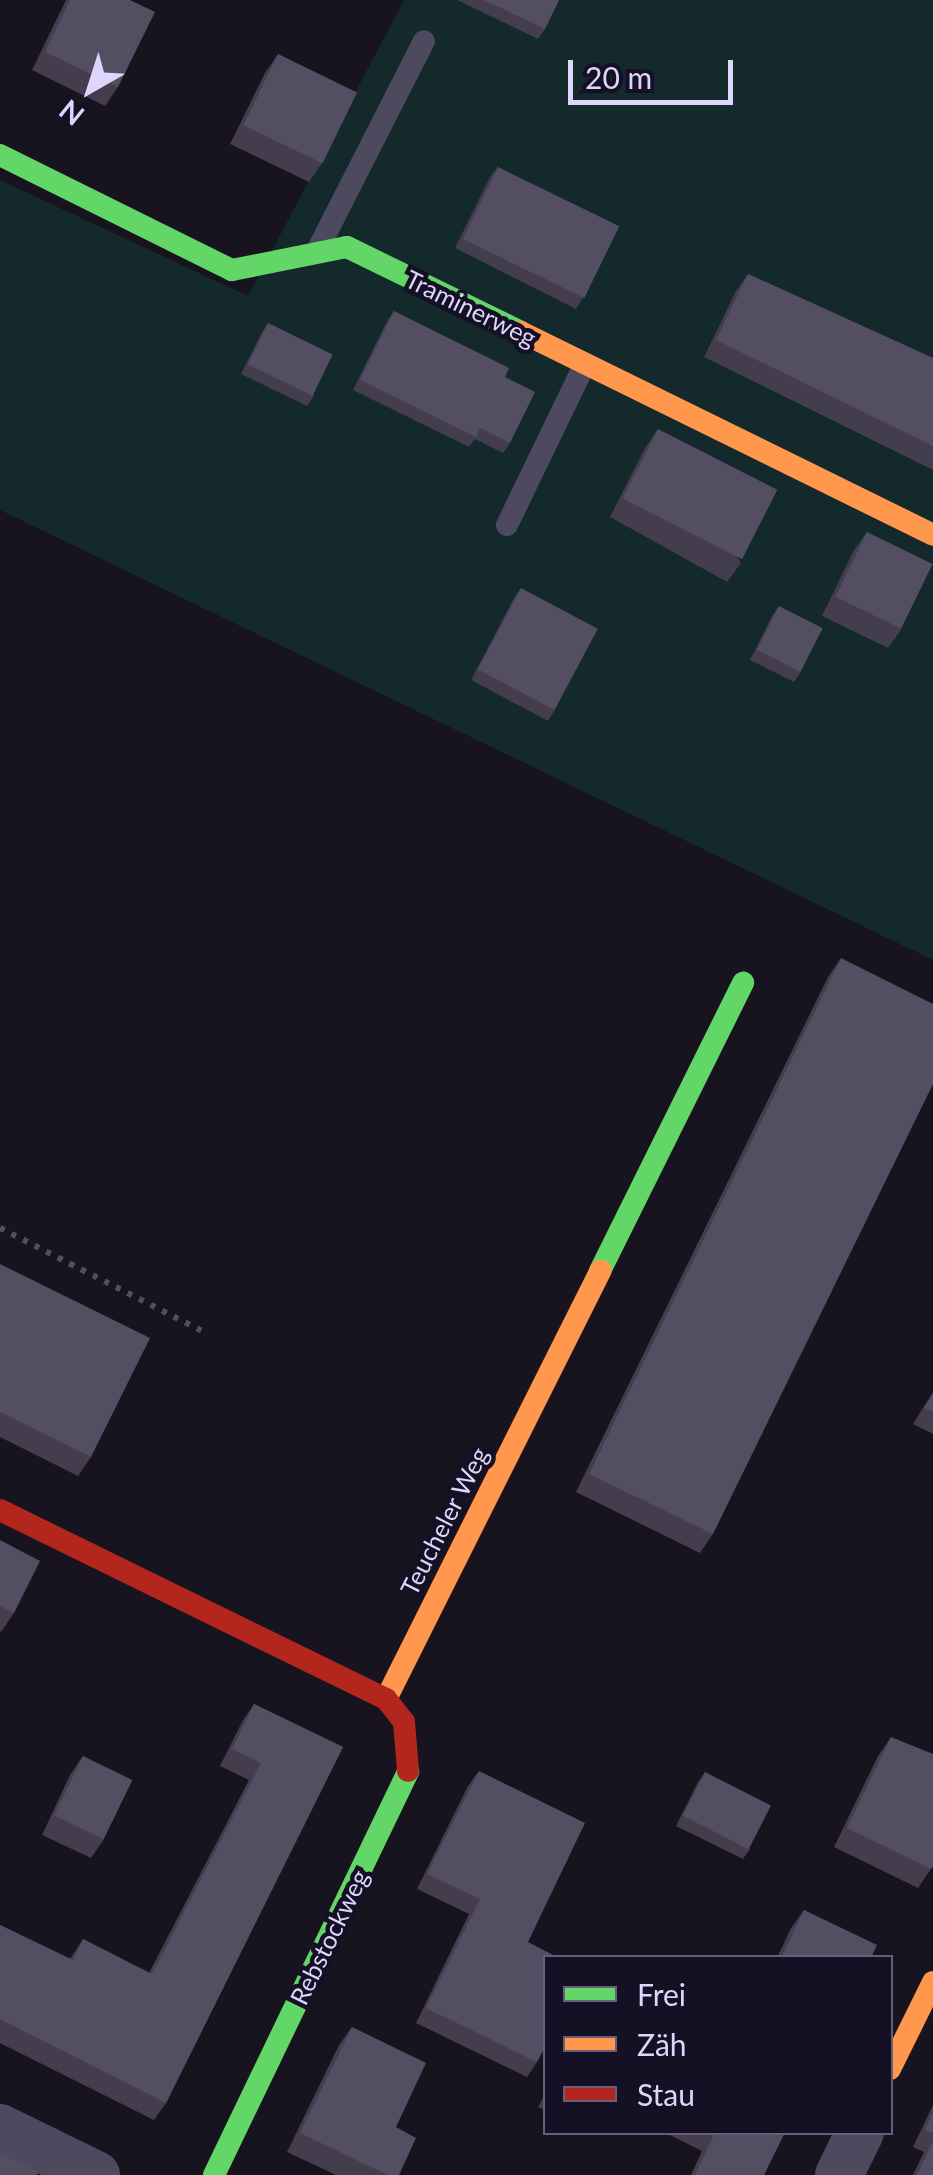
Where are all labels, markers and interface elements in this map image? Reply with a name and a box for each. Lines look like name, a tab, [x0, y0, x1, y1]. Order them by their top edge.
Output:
north arrow	[40, 40, 140, 140]
scale bar	[573, 40, 738, 102]
text: 20 m	[585, 59, 652, 95]
text: N	[52, 93, 90, 133]
street label: Traminerweg	[401, 263, 541, 353]
street label: Teucheler Weg	[394, 1441, 494, 1601]
street label: Rebstockweg	[283, 1865, 375, 2009]
legend	[543, 1955, 893, 2135]
text: Frei	[637, 1976, 686, 2012]
text: Zäh	[637, 2026, 687, 2062]
text: Stau	[637, 2076, 695, 2112]

